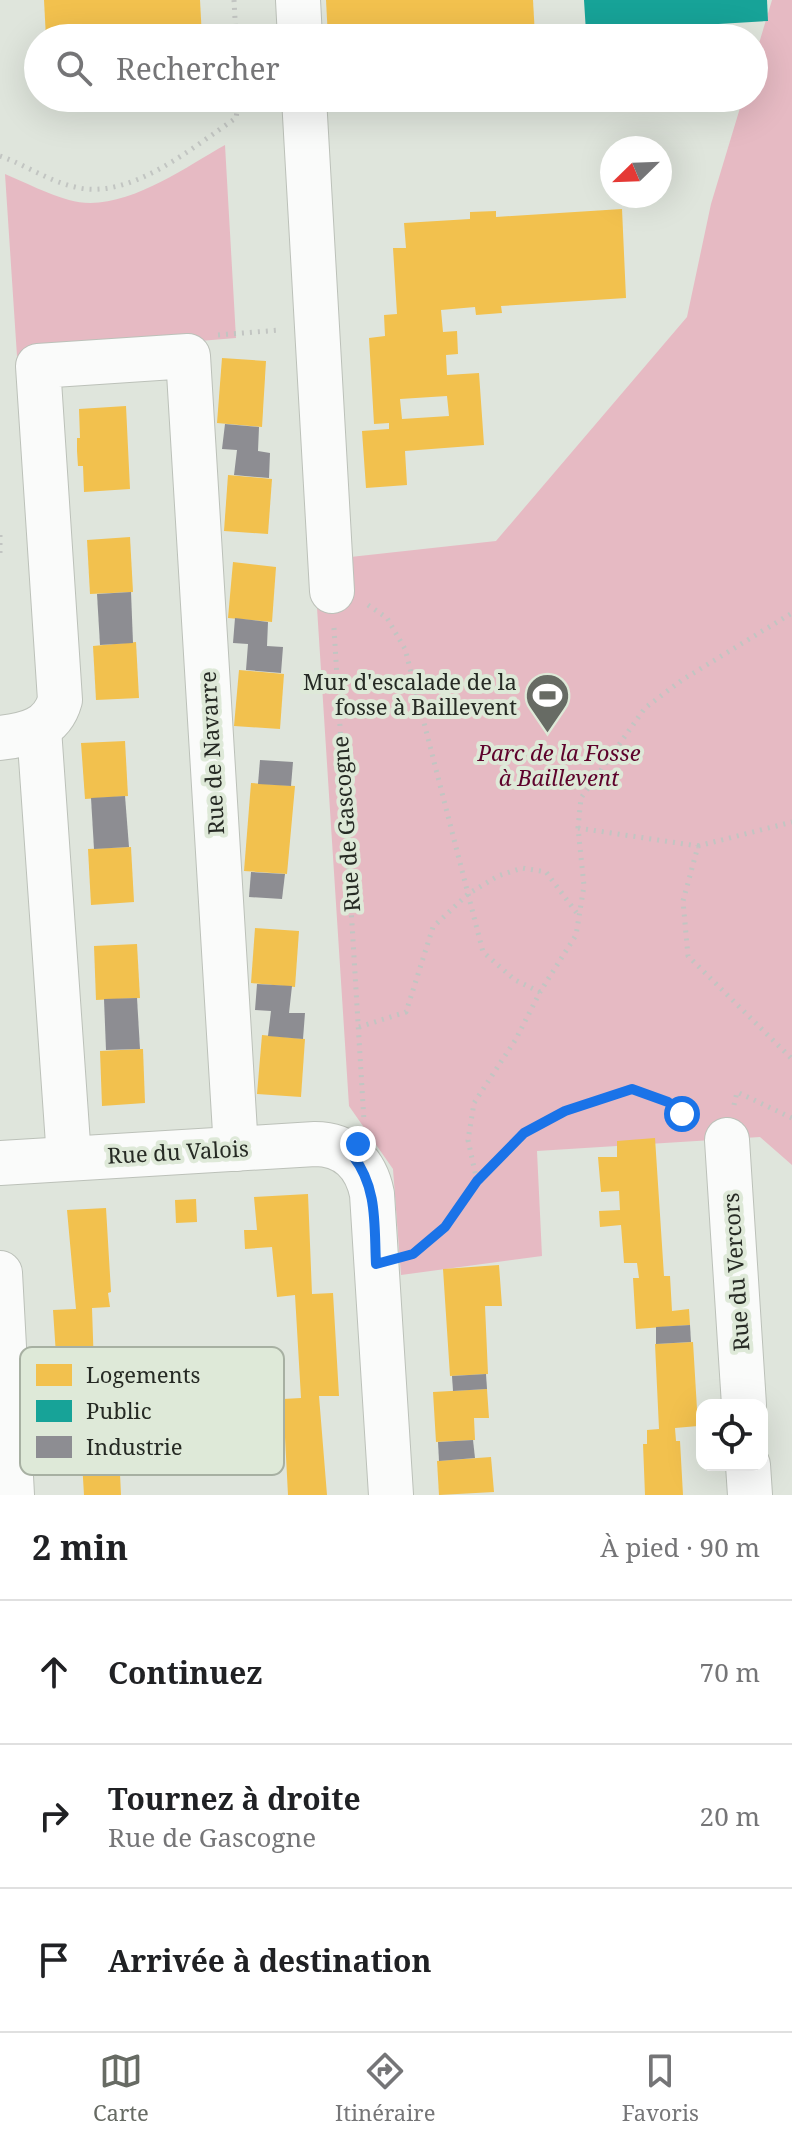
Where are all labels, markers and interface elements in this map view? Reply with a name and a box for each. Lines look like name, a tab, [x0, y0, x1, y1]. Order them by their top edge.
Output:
search box	[24, 24, 768, 112]
icon: search	[52, 46, 96, 90]
text: Rechercher	[116, 48, 280, 89]
north arrow	[600, 136, 672, 208]
place label: Mur d'escalade de la fosse à Baillevent	[303, 666, 517, 721]
street label: Rue de Navarre	[192, 671, 230, 836]
sports icon: Mur d'escalade de la fosse à Baillevent	[524, 671, 572, 734]
street label: Rue de Gascogne	[324, 735, 366, 913]
park label: Parc de la Fosse à Baillevent	[476, 737, 641, 792]
route start	[664, 1096, 700, 1132]
route end	[340, 1126, 376, 1162]
street label: Rue du Valois	[107, 1132, 249, 1170]
street label: Rue du Vercors	[715, 1192, 755, 1352]
legend	[20, 1347, 284, 1475]
text: Logements	[86, 1359, 200, 1389]
text: Public	[86, 1395, 151, 1425]
map controls	[696, 1399, 768, 1471]
button: locate	[696, 1399, 768, 1471]
text: Industrie	[86, 1431, 183, 1461]
text: 2 min	[32, 1524, 128, 1570]
text: À pied · 90 m	[600, 1529, 760, 1565]
icon: ahead	[32, 1650, 76, 1694]
text: Continuez	[108, 1652, 262, 1693]
text: 70 m	[700, 1654, 760, 1690]
text: Tournez à droite	[108, 1778, 361, 1819]
icon: right	[32, 1794, 76, 1838]
text: 20 m	[700, 1798, 760, 1834]
text: Rue de Gascogne	[108, 1819, 316, 1855]
icon: arrive	[32, 1938, 76, 1982]
text: Arrivée à destination	[108, 1940, 432, 1981]
tab: Carte	[93, 2049, 149, 2127]
tab: Itinéraire	[335, 2049, 435, 2127]
tab: Favoris	[622, 2049, 699, 2127]

